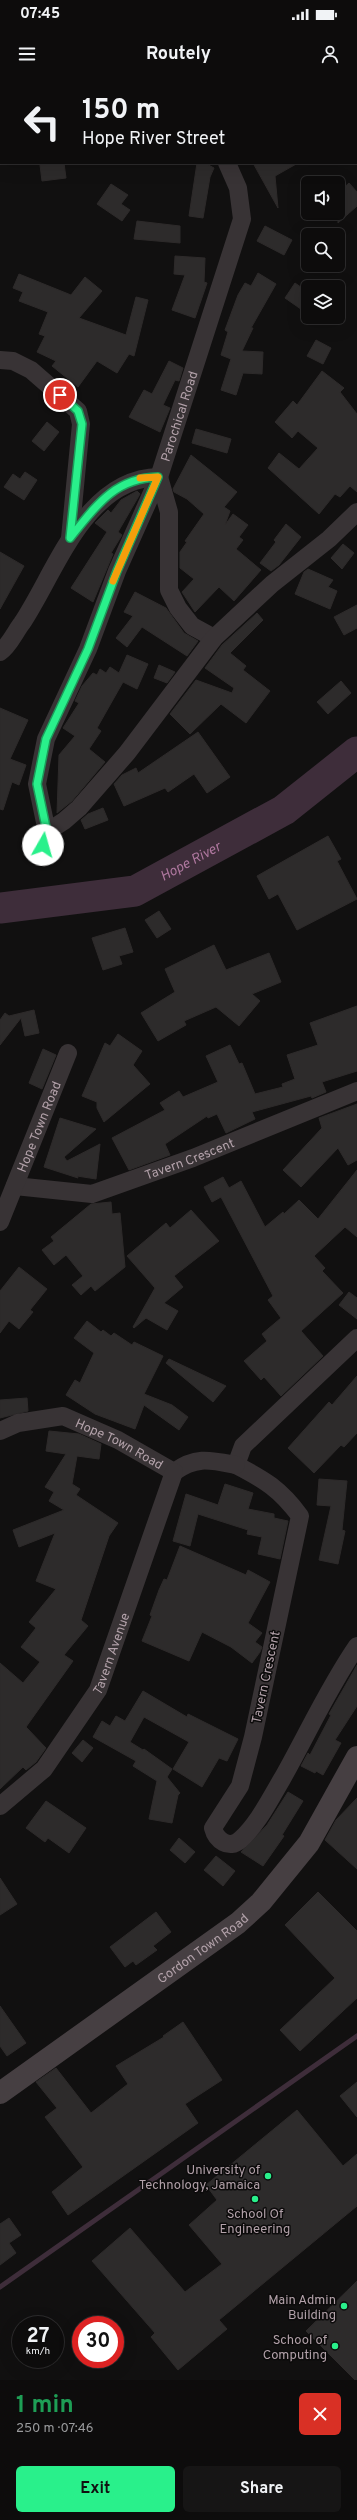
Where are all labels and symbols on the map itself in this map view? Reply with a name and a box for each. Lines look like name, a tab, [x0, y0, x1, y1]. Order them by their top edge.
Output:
street label: Parochical Road	[158, 369, 203, 464]
pin	[43, 378, 77, 412]
position arrow	[22, 824, 64, 866]
water label: Hope River	[158, 838, 226, 886]
street label: Hope Town Road	[15, 1079, 66, 1175]
street label: Tavern Crescent	[143, 1136, 237, 1184]
street label: Hope Town Road	[72, 1416, 165, 1474]
street label: Tavern Avenue	[91, 1611, 134, 1699]
street label: Tavern Crescent	[249, 1630, 285, 1725]
street label: Gordon Town Road	[155, 1911, 253, 1988]
place label: University of Technology, Jamaica	[139, 2163, 261, 2194]
marker: University of Technology, Jamaica	[263, 2171, 273, 2181]
marker: School Of Engineering	[250, 2194, 260, 2204]
place label: School Of Engineering	[220, 2207, 290, 2238]
place label: Main Admin Building	[268, 2293, 336, 2324]
marker: Main Admin Building	[339, 2301, 349, 2311]
speed limit sign: 30	[72, 2316, 124, 2368]
place label: School of Computing	[263, 2333, 328, 2364]
marker: School of Computing	[330, 2341, 340, 2351]

